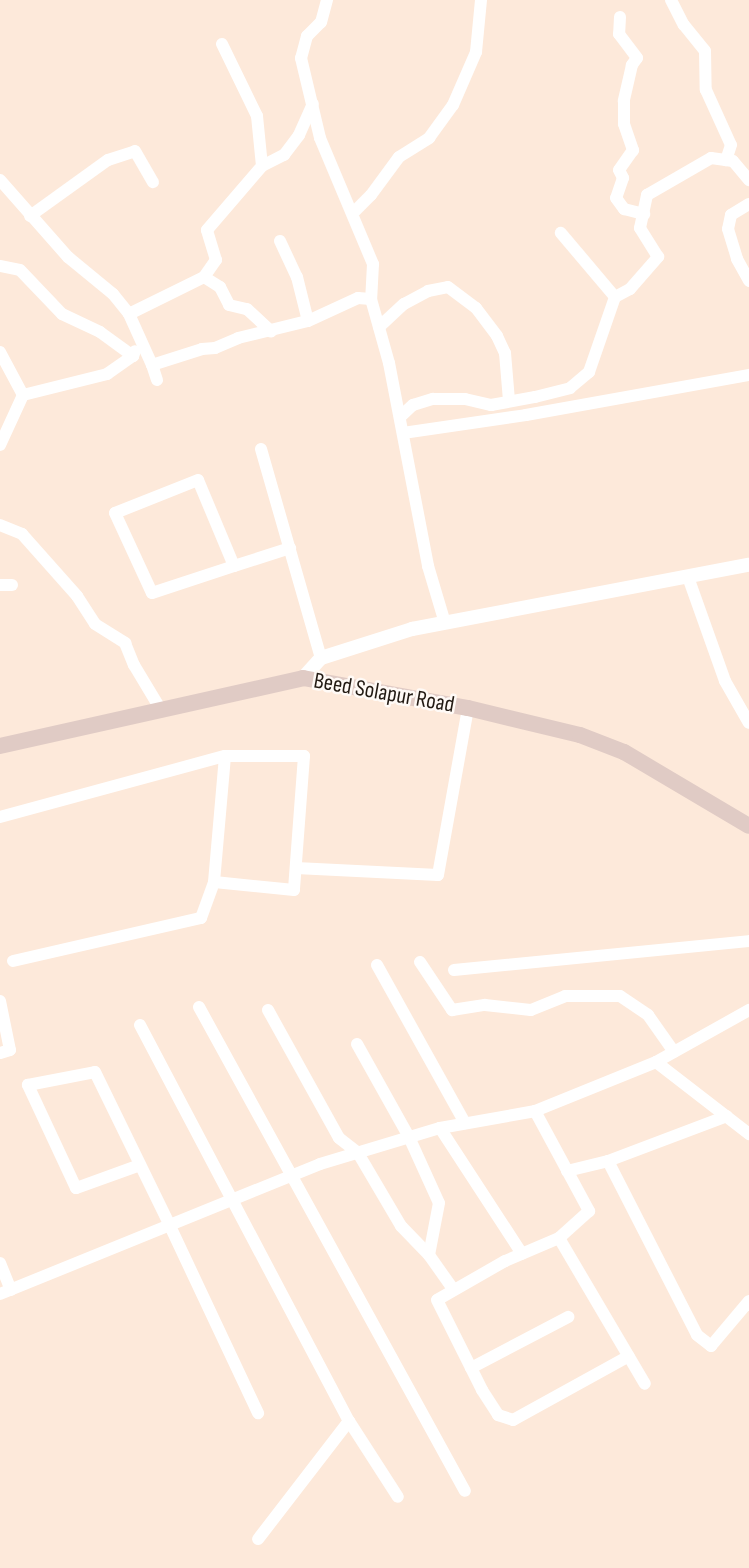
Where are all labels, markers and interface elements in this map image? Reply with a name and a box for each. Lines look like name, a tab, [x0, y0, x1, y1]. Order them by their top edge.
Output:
street label: Beed Solapur Road	[312, 667, 456, 719]

